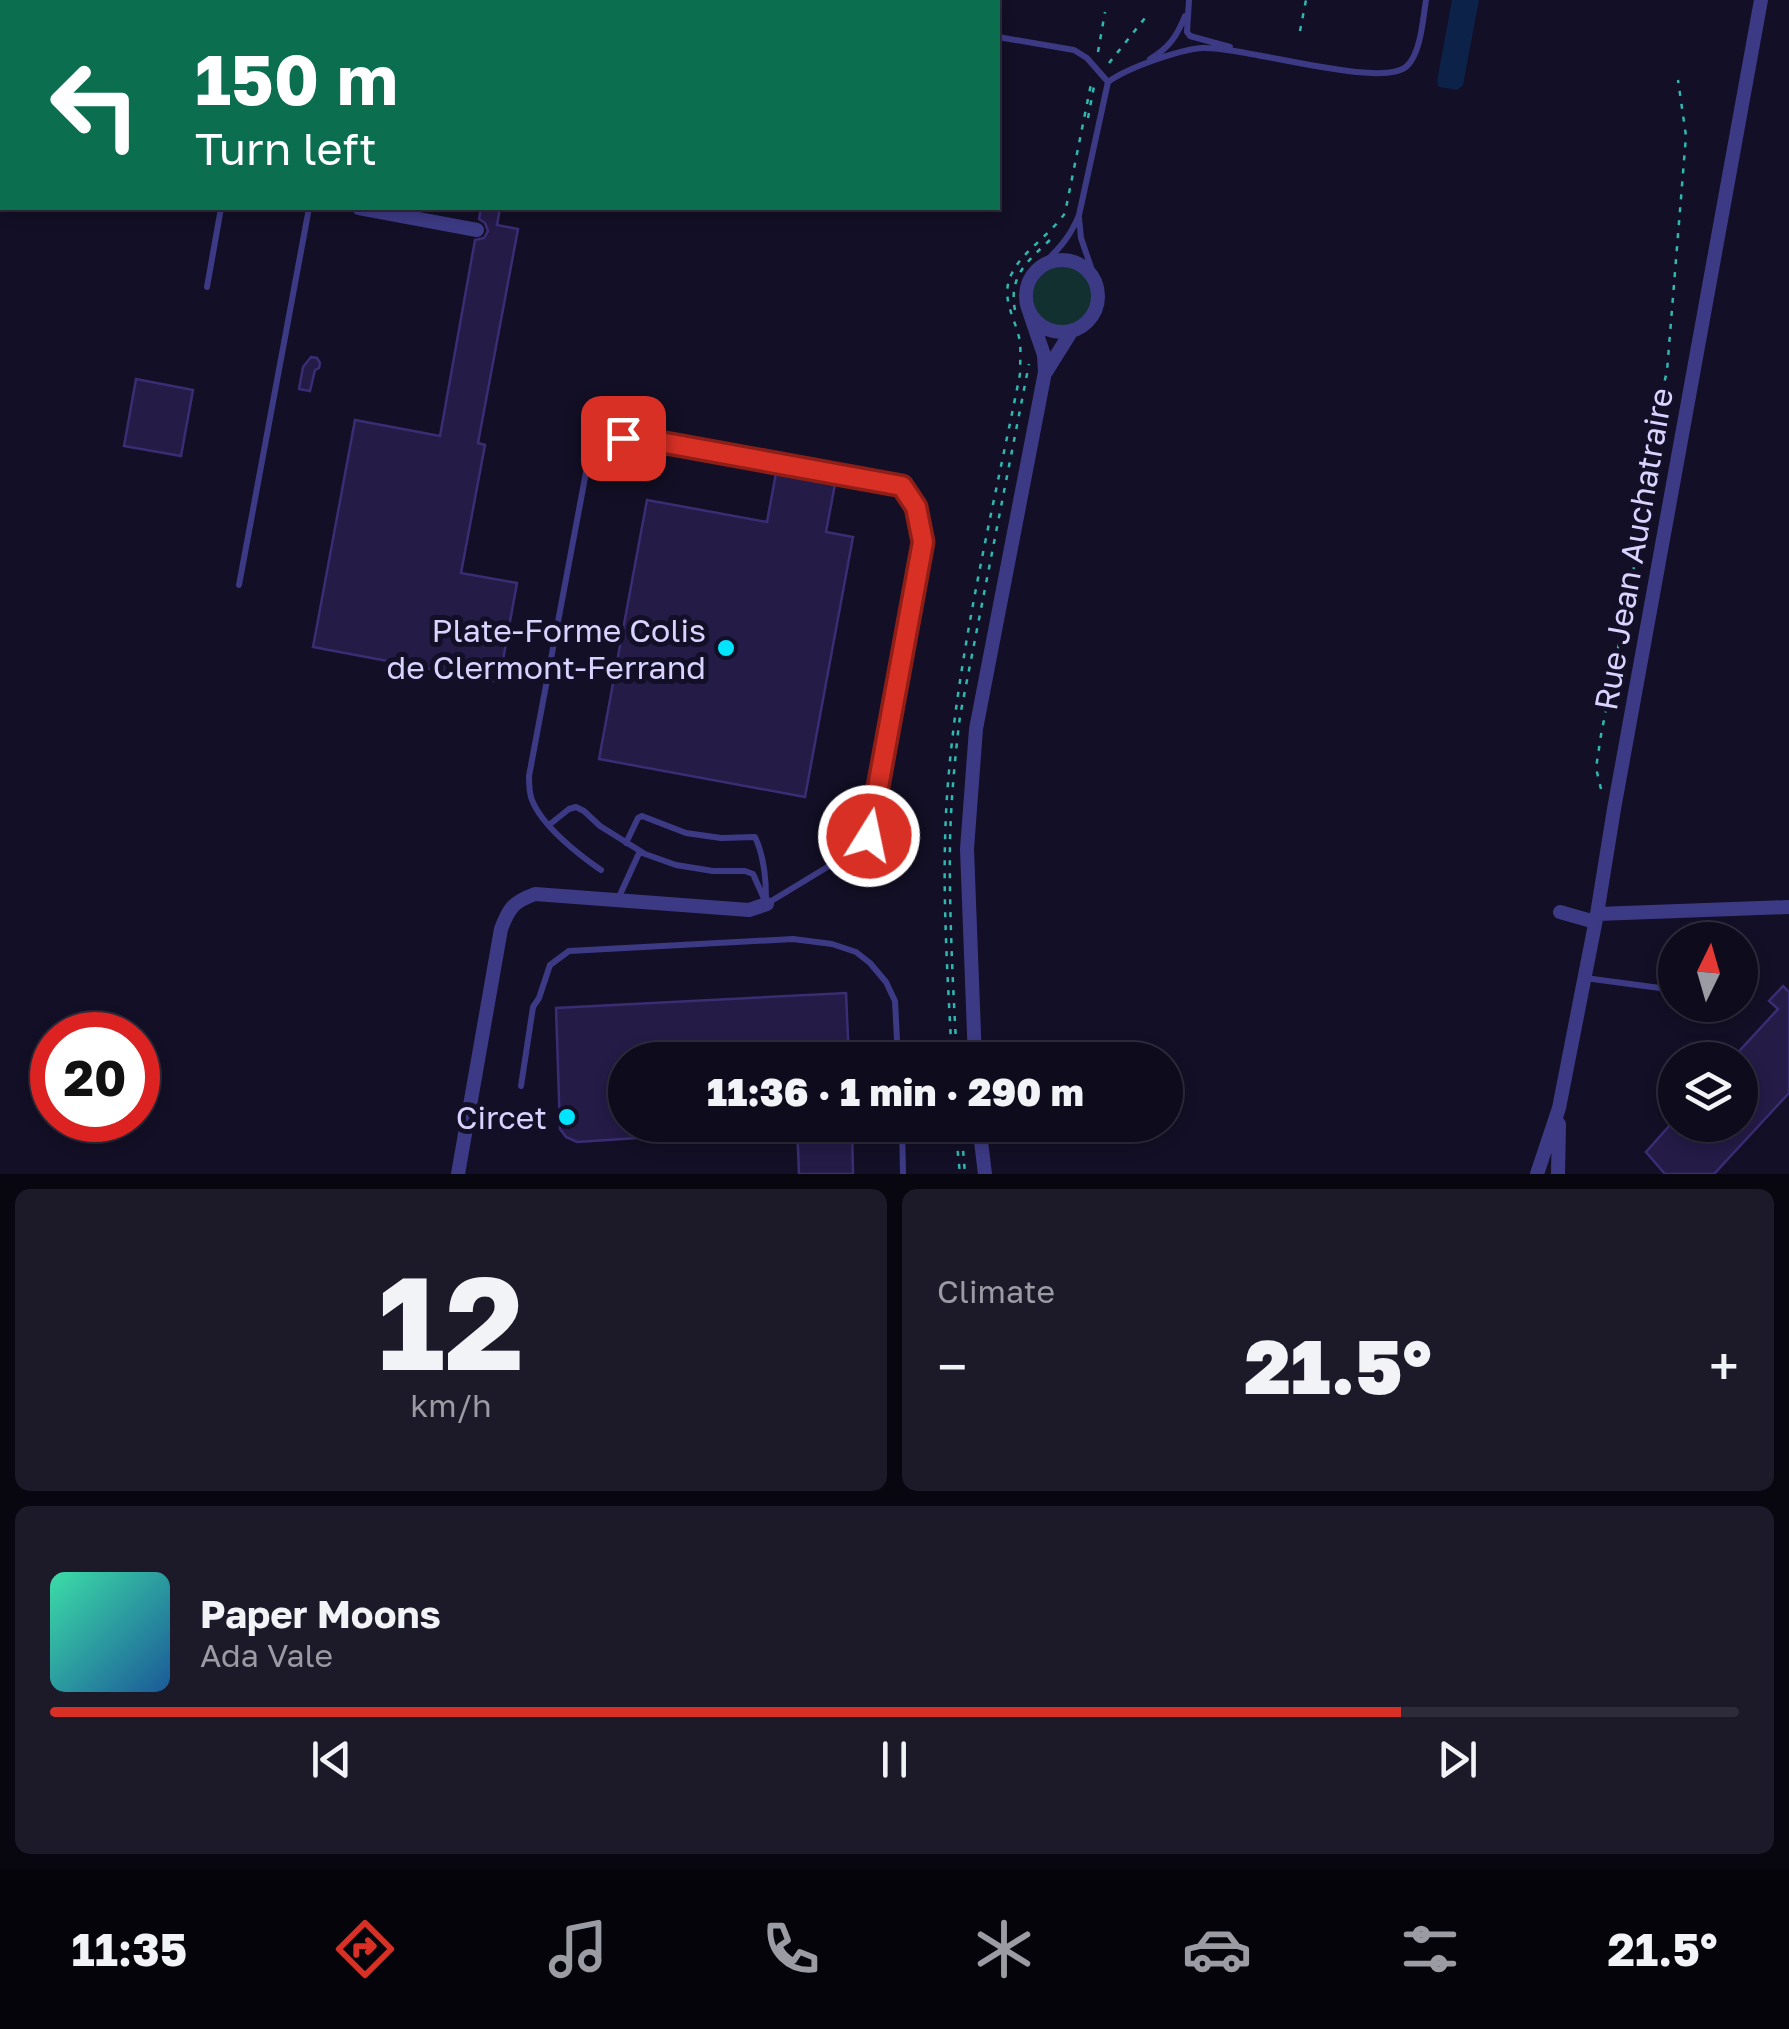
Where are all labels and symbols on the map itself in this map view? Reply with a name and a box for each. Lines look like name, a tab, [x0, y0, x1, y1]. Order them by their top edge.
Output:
street label: Rue Jean Auchatraire	[1586, 385, 1680, 713]
pin	[581, 396, 666, 481]
place label: Plate-Forme Colis de Clermont-Ferrand	[386, 611, 706, 686]
marker: Plate-Forme Colis de Clermont-Ferrand	[715, 637, 737, 659]
position arrow	[817, 784, 921, 888]
north arrow	[1658, 922, 1758, 1022]
speed limit sign: 20	[30, 1012, 160, 1142]
place label: Circet	[456, 1098, 547, 1136]
marker: Circet	[556, 1106, 578, 1128]

